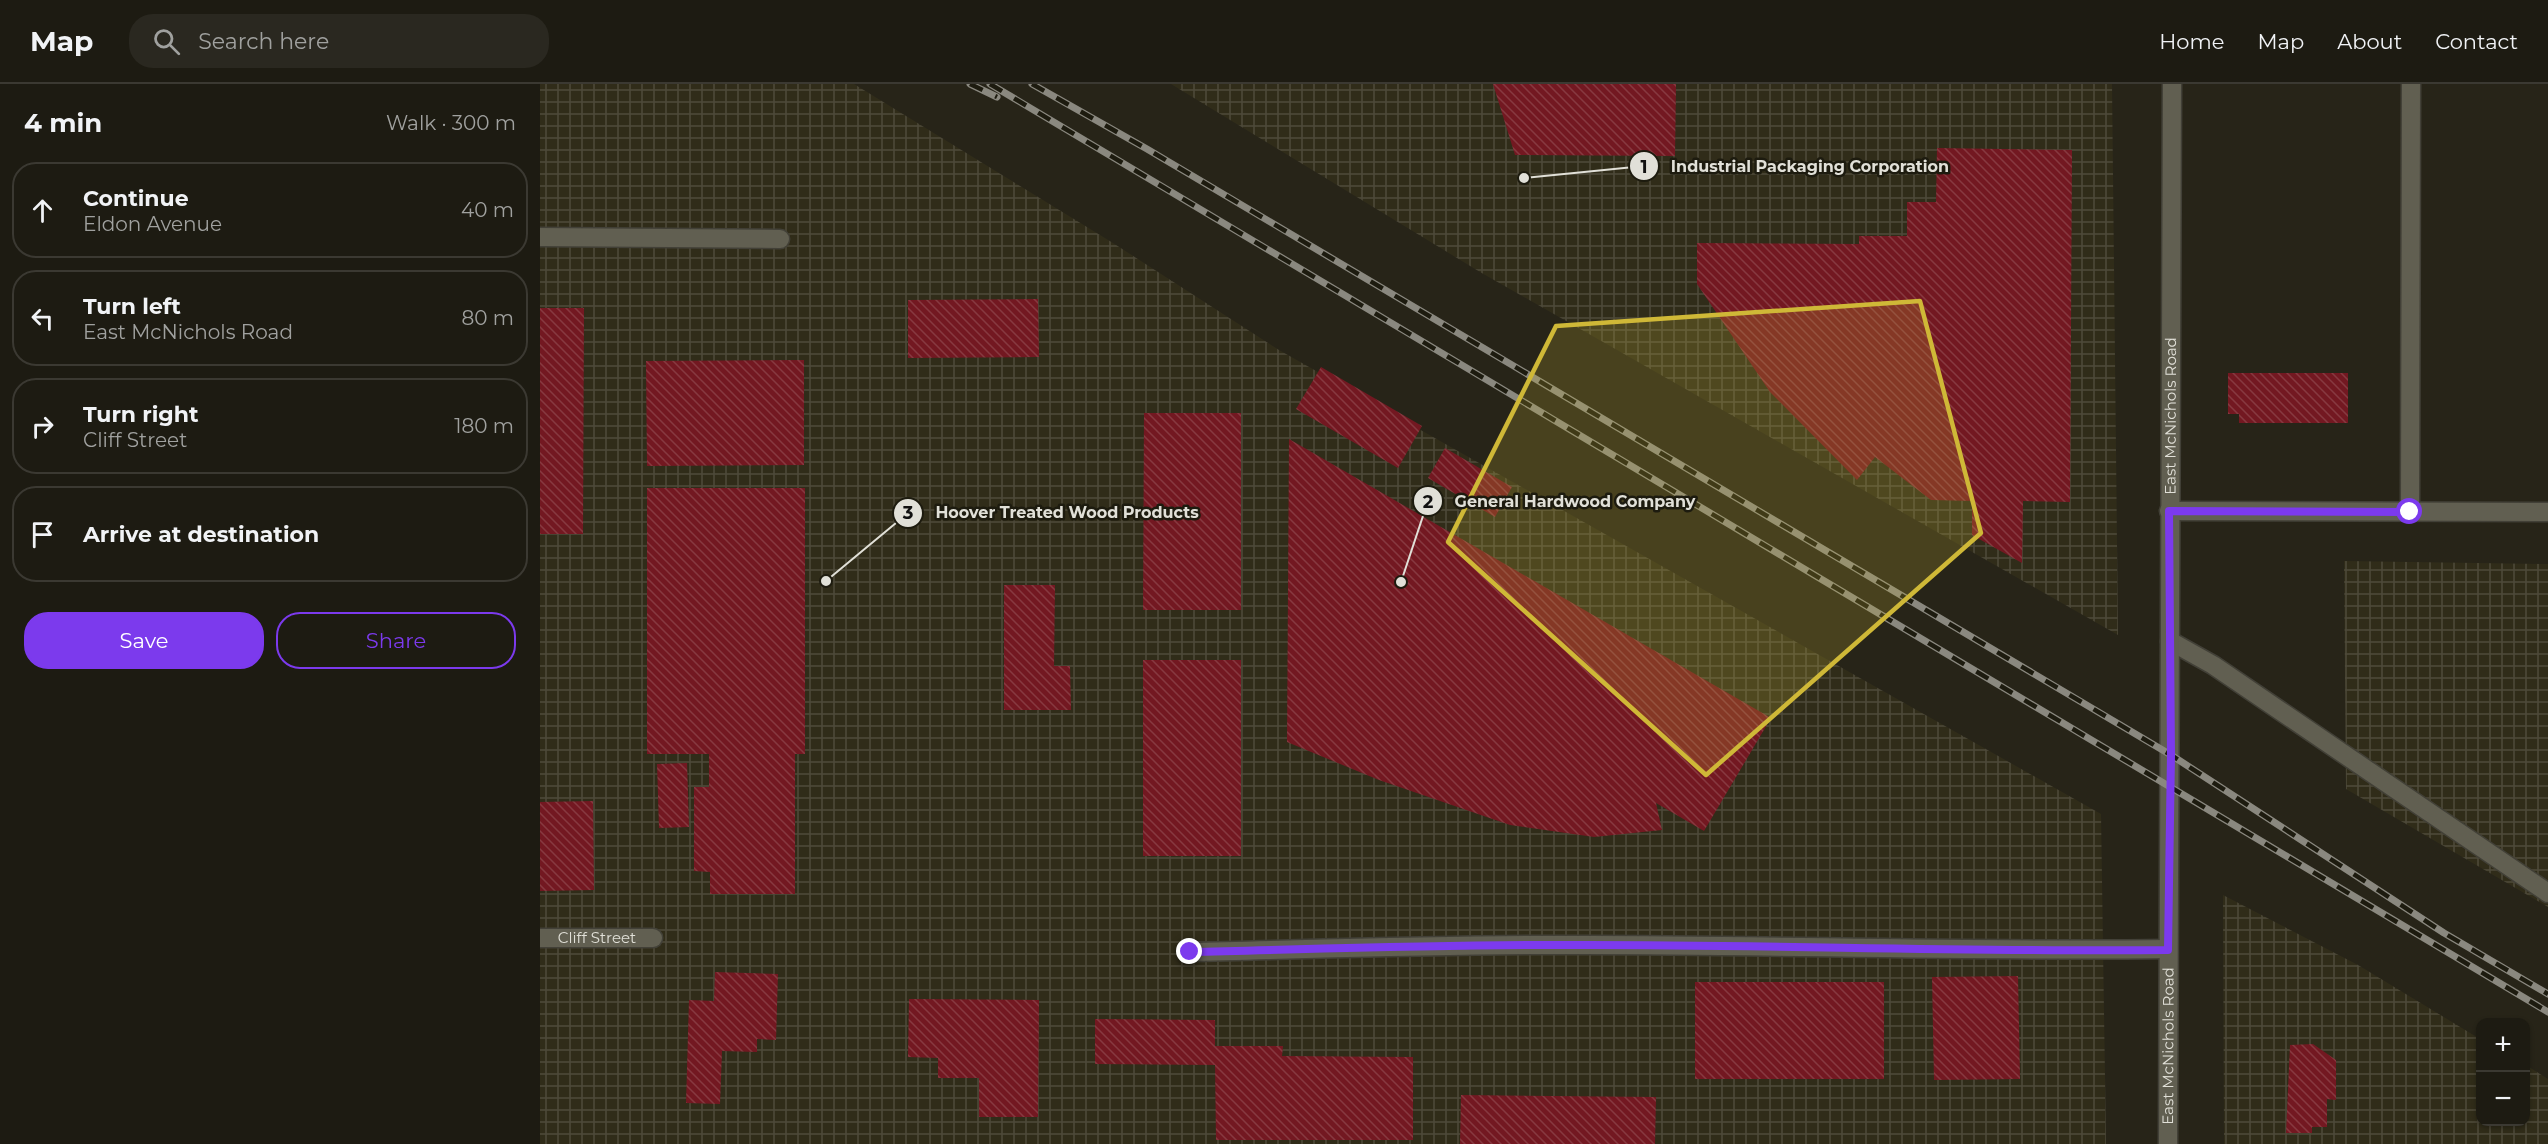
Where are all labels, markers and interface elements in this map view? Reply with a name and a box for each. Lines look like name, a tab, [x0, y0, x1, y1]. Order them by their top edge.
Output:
search box	[129, 14, 549, 68]
text: Map	[30, 24, 93, 58]
icon: search	[150, 25, 183, 58]
text: Search here	[198, 28, 329, 55]
text: Home	[2159, 29, 2224, 54]
text: Map	[2257, 29, 2304, 54]
text: About	[2337, 29, 2402, 54]
text: Contact	[2435, 29, 2518, 54]
text: 4 min	[24, 107, 102, 139]
text: Walk · 300 m	[386, 111, 516, 135]
callout: Industrial Packaging Corporation	[1629, 149, 1961, 183]
text: 1	[1640, 156, 1648, 178]
text: Industrial Packaging Corporation	[1671, 157, 1949, 176]
text: Continue	[83, 185, 189, 212]
icon: ahead	[26, 194, 59, 227]
text: 40 m	[461, 198, 514, 222]
text: Eldon Avenue	[83, 212, 222, 236]
text: Turn left	[83, 293, 181, 320]
icon: left	[26, 302, 59, 335]
text: 80 m	[462, 306, 514, 330]
text: East McNichols Road	[83, 320, 293, 344]
street label: East McNichols Road	[2160, 337, 2180, 495]
text: Turn right	[83, 401, 198, 428]
icon: right	[26, 410, 59, 443]
text: 180 m	[454, 414, 514, 438]
text: Cliff Street	[83, 428, 187, 452]
callout: General Hardwood Company	[1413, 484, 1708, 518]
text: 2	[1423, 491, 1434, 513]
text: General Hardwood Company	[1455, 492, 1696, 511]
callout: Hoover Treated Wood Products	[893, 496, 1210, 530]
route start	[2396, 498, 2422, 524]
text: 3	[902, 502, 914, 524]
text: Hoover Treated Wood Products	[935, 503, 1199, 522]
icon: arrive	[26, 518, 59, 551]
text: Arrive at destination	[83, 521, 319, 548]
button: Save	[24, 612, 264, 669]
button: Share	[276, 612, 516, 669]
street label: Cliff Street	[558, 928, 636, 947]
route end	[1176, 938, 1202, 964]
street label: East McNichols Road	[2158, 967, 2178, 1125]
map controls	[2476, 1018, 2530, 1126]
button: +	[2476, 1018, 2530, 1072]
button: −	[2476, 1072, 2530, 1126]

